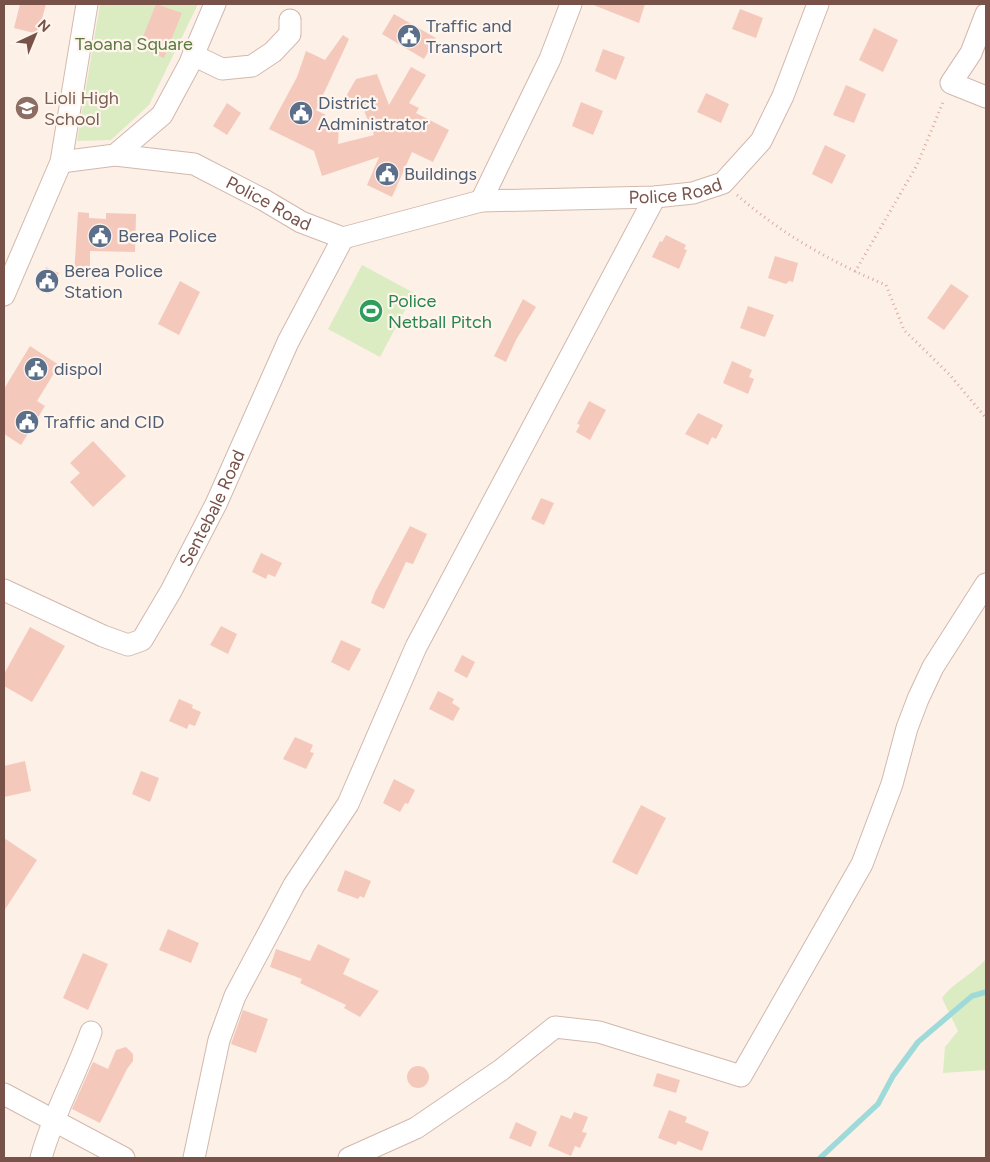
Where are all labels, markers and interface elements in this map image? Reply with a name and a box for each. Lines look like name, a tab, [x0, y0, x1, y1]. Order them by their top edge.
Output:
north arrow	[10, 10, 60, 60]
place label: Traffic and Transport	[426, 15, 512, 58]
text: N	[34, 16, 53, 36]
public building icon: Traffic and Transport	[396, 23, 422, 49]
park label: Taoana Square	[75, 33, 193, 55]
place label: Lioli High School	[44, 87, 119, 130]
place label: District Administrator	[318, 92, 428, 135]
school or university icon: Lioli High School	[14, 95, 40, 121]
public building icon: District Administrator	[288, 100, 314, 126]
public building icon: Buildings	[374, 161, 400, 187]
place label: Buildings	[404, 163, 477, 185]
street label: Police Road	[222, 171, 314, 236]
street label: Police Road	[628, 173, 725, 209]
public building icon: Berea Police	[87, 223, 113, 249]
place label: Berea Police	[118, 225, 217, 247]
place label: Berea Police Station	[64, 260, 163, 303]
public building icon: Berea Police Station	[34, 268, 60, 294]
place label: Police Netball Pitch	[388, 290, 492, 333]
sports icon: Police Netball Pitch	[358, 298, 384, 324]
public building icon: dispol	[23, 356, 49, 382]
place label: dispol	[54, 358, 102, 380]
public building icon: Traffic and CID	[14, 409, 40, 435]
place label: Traffic and CID	[44, 411, 164, 433]
street label: Sentebale Road	[175, 447, 250, 570]

